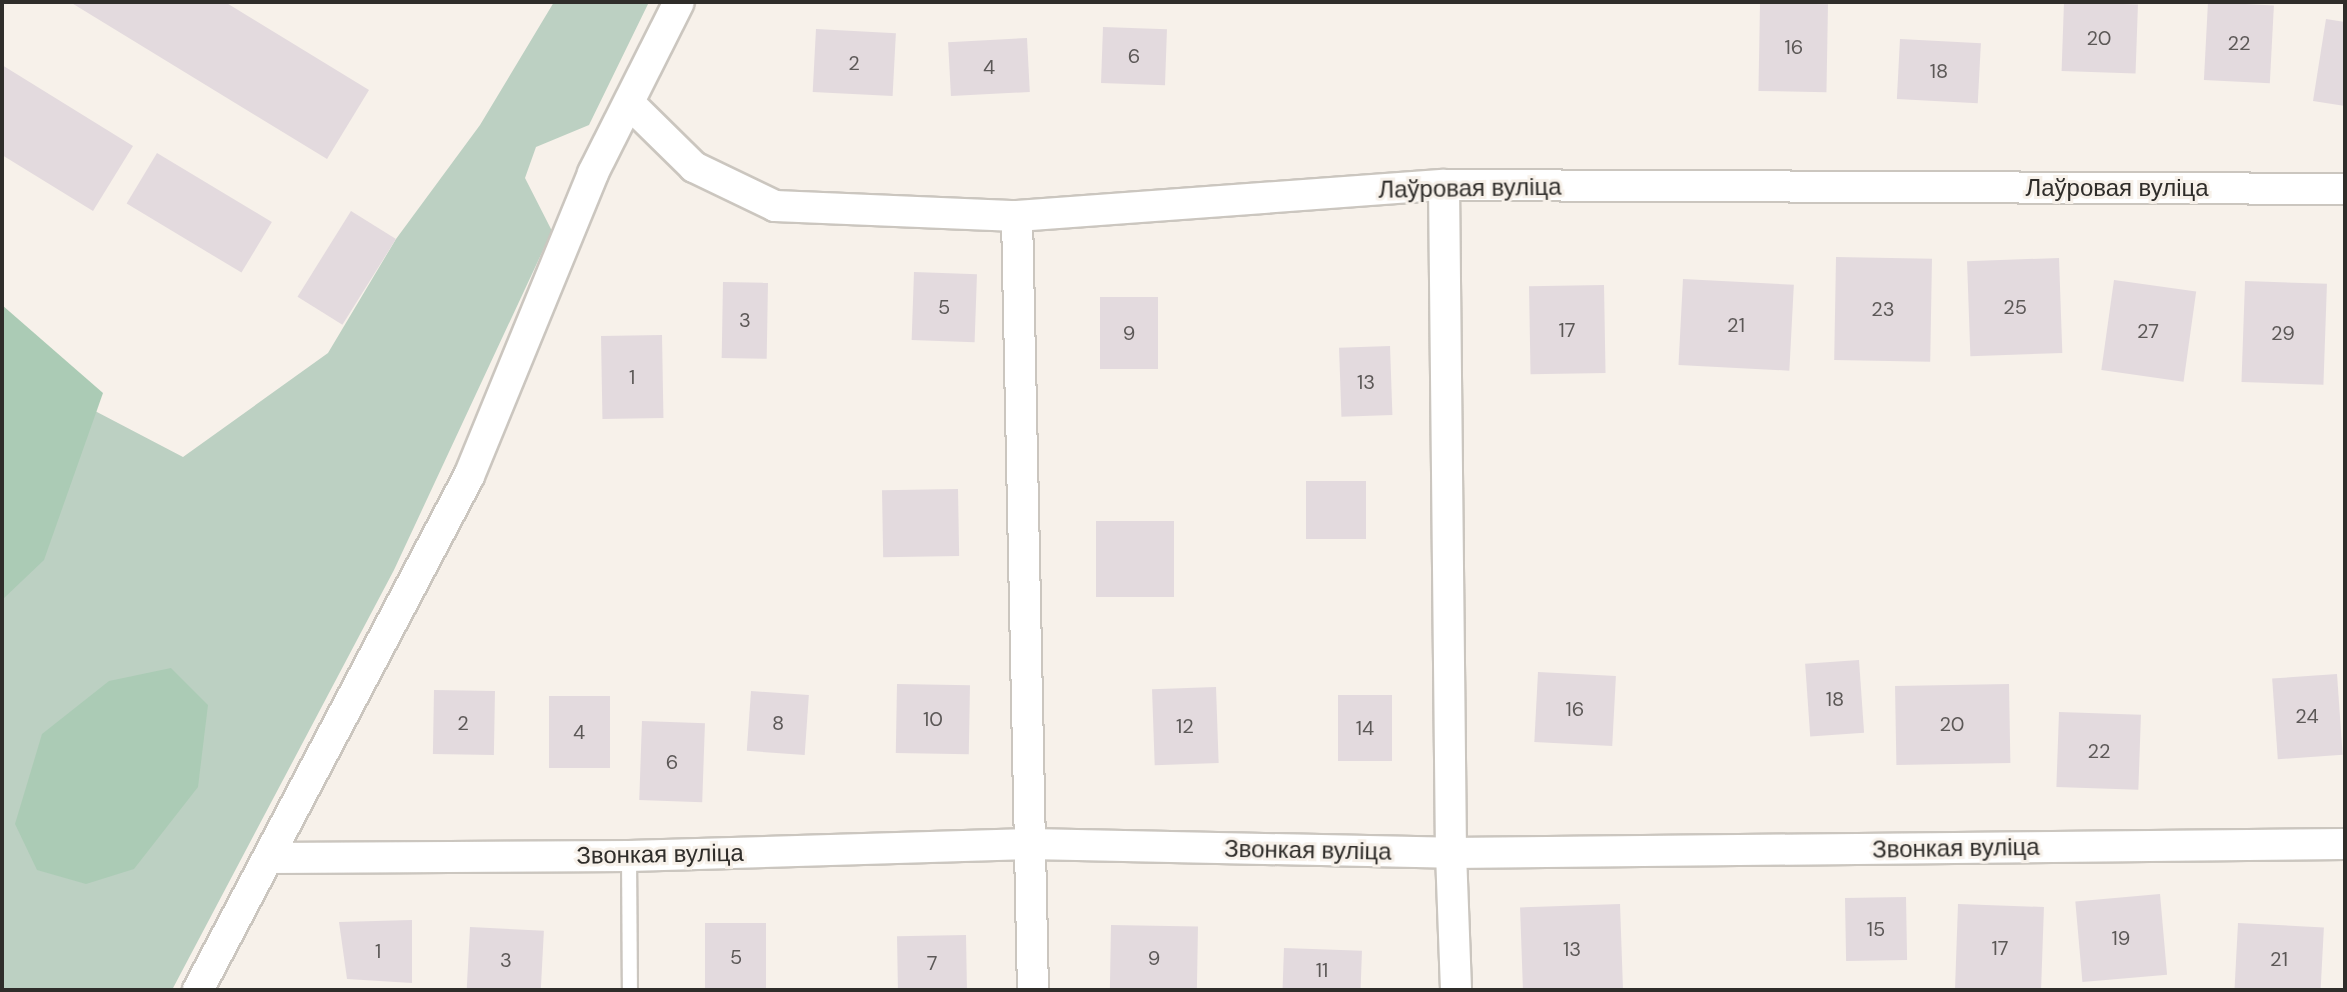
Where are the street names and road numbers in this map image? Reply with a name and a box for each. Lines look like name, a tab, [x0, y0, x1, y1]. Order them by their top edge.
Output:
street label: Лаўровая вуліца	[1378, 172, 1562, 204]
street label: Лаўровая вуліца	[2025, 174, 2209, 202]
street label: Звонкая вуліца	[1872, 832, 2040, 864]
street label: Звонкая вуліца	[1224, 834, 1392, 866]
street label: Звонкая вуліца	[576, 838, 744, 870]

